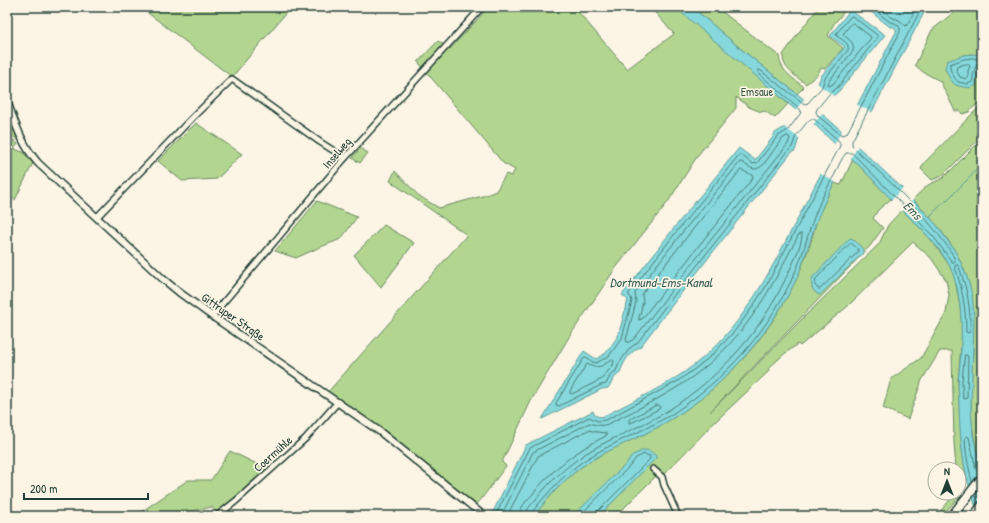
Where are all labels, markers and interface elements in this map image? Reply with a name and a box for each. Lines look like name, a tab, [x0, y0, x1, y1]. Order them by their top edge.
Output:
park label: Emsaue	[741, 83, 773, 100]
street label: Inselweg	[318, 133, 355, 172]
water label: Ems	[900, 197, 927, 224]
water label: Dortmund-Ems-Kanal	[610, 273, 713, 291]
street label: Gittruper Straße	[198, 289, 268, 345]
street label: Coermühle	[250, 432, 296, 476]
north arrow	[927, 461, 967, 501]
text: N	[944, 464, 950, 478]
scale bar	[24, 475, 148, 501]
text: 200 m	[30, 480, 57, 497]

